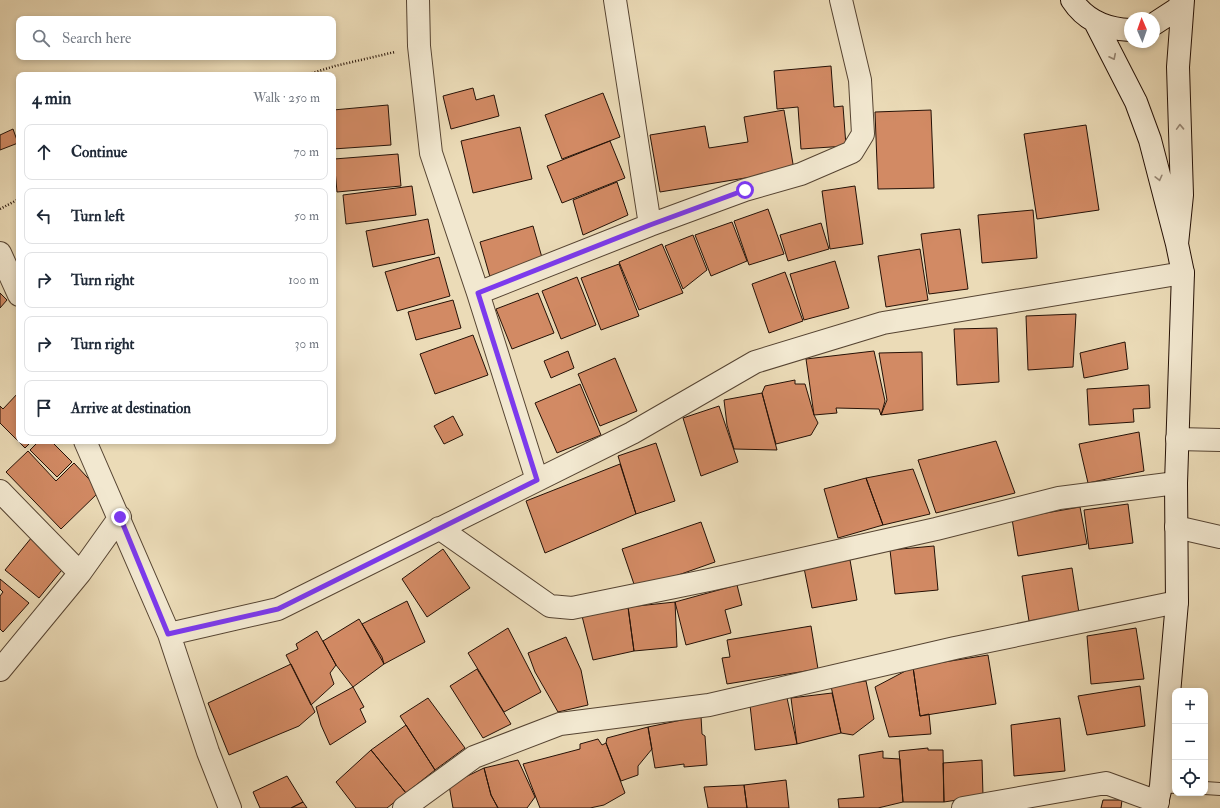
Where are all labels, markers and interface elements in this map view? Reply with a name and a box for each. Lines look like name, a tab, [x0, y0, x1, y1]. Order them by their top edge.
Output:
north arrow	[1124, 12, 1160, 48]
search box	[16, 16, 336, 60]
icon: search	[30, 27, 52, 49]
text: Search here	[62, 29, 131, 48]
one-way arrow	[1108, 53, 1116, 60]
text: 4 min	[32, 88, 71, 109]
text: Walk · 250 m	[253, 90, 320, 106]
one-way arrow	[1176, 124, 1184, 130]
icon: ahead	[33, 141, 55, 163]
text: Continue	[71, 143, 127, 162]
text: 70 m	[294, 144, 319, 160]
one-way arrow	[1155, 174, 1163, 181]
route start	[736, 181, 754, 199]
icon: left	[33, 205, 55, 227]
text: Turn left	[71, 207, 125, 226]
text: 50 m	[294, 208, 319, 224]
icon: right	[33, 269, 55, 291]
text: Turn right	[71, 271, 134, 290]
text: 100 m	[288, 272, 319, 288]
icon: right	[33, 333, 55, 355]
text: Turn right	[71, 335, 134, 354]
text: 30 m	[295, 336, 319, 352]
icon: arrive	[33, 397, 55, 419]
text: Arrive at destination	[71, 399, 191, 418]
route end	[111, 508, 129, 526]
map controls	[1172, 688, 1208, 796]
button: +	[1172, 688, 1208, 724]
button: −	[1172, 724, 1208, 760]
button: locate	[1172, 760, 1208, 796]

